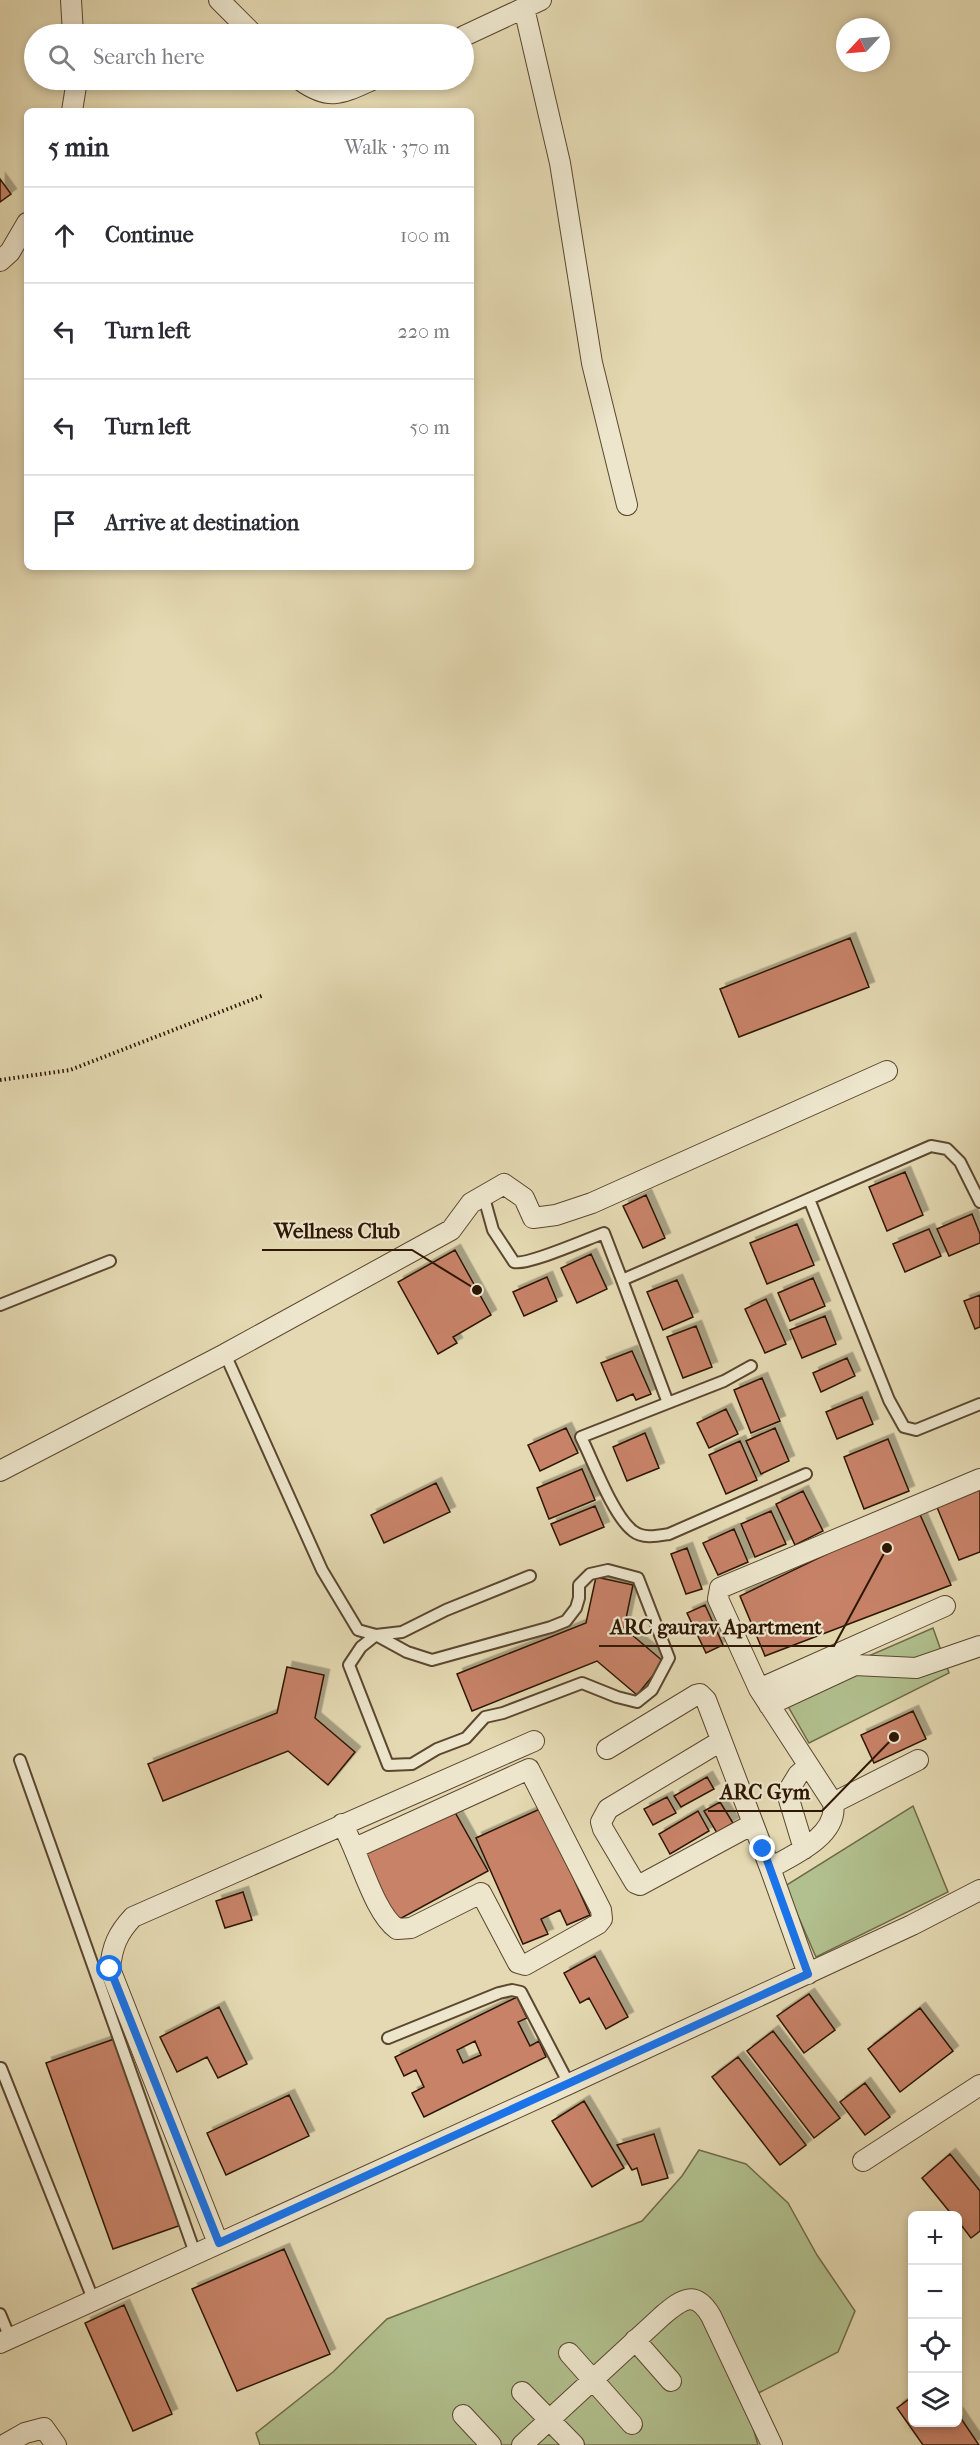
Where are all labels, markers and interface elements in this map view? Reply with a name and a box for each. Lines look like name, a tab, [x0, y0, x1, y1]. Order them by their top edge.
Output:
north arrow	[836, 18, 890, 72]
search box	[24, 24, 474, 90]
icon: search	[45, 41, 78, 74]
text: Search here	[93, 44, 205, 70]
text: 5 min	[48, 132, 109, 163]
text: Walk · 370 m	[344, 136, 450, 159]
icon: ahead	[48, 219, 81, 252]
text: Continue	[105, 222, 194, 248]
text: 100 m	[400, 224, 450, 247]
icon: left	[48, 315, 81, 348]
text: Turn left	[105, 318, 191, 344]
text: 220 m	[397, 320, 450, 343]
icon: left	[48, 411, 81, 444]
text: Turn left	[105, 414, 191, 440]
text: 50 m	[409, 416, 450, 439]
icon: arrive	[48, 507, 81, 540]
text: Arrive at destination	[105, 510, 299, 536]
callout: Wellness Club	[262, 1211, 412, 1250]
text: Wellness Club	[273, 1219, 400, 1243]
callout: ARC gaurav Apartment	[599, 1607, 834, 1646]
text: ARC gaurav Apartment	[608, 1615, 822, 1639]
callout: ARC Gym	[708, 1772, 822, 1811]
text: ARC Gym	[718, 1780, 811, 1804]
route end	[749, 1835, 775, 1861]
route start	[96, 1955, 122, 1981]
map controls	[908, 2211, 962, 2427]
button: +	[908, 2211, 962, 2265]
button: −	[908, 2265, 962, 2319]
button: locate	[908, 2319, 962, 2373]
button: layers	[908, 2373, 962, 2427]

